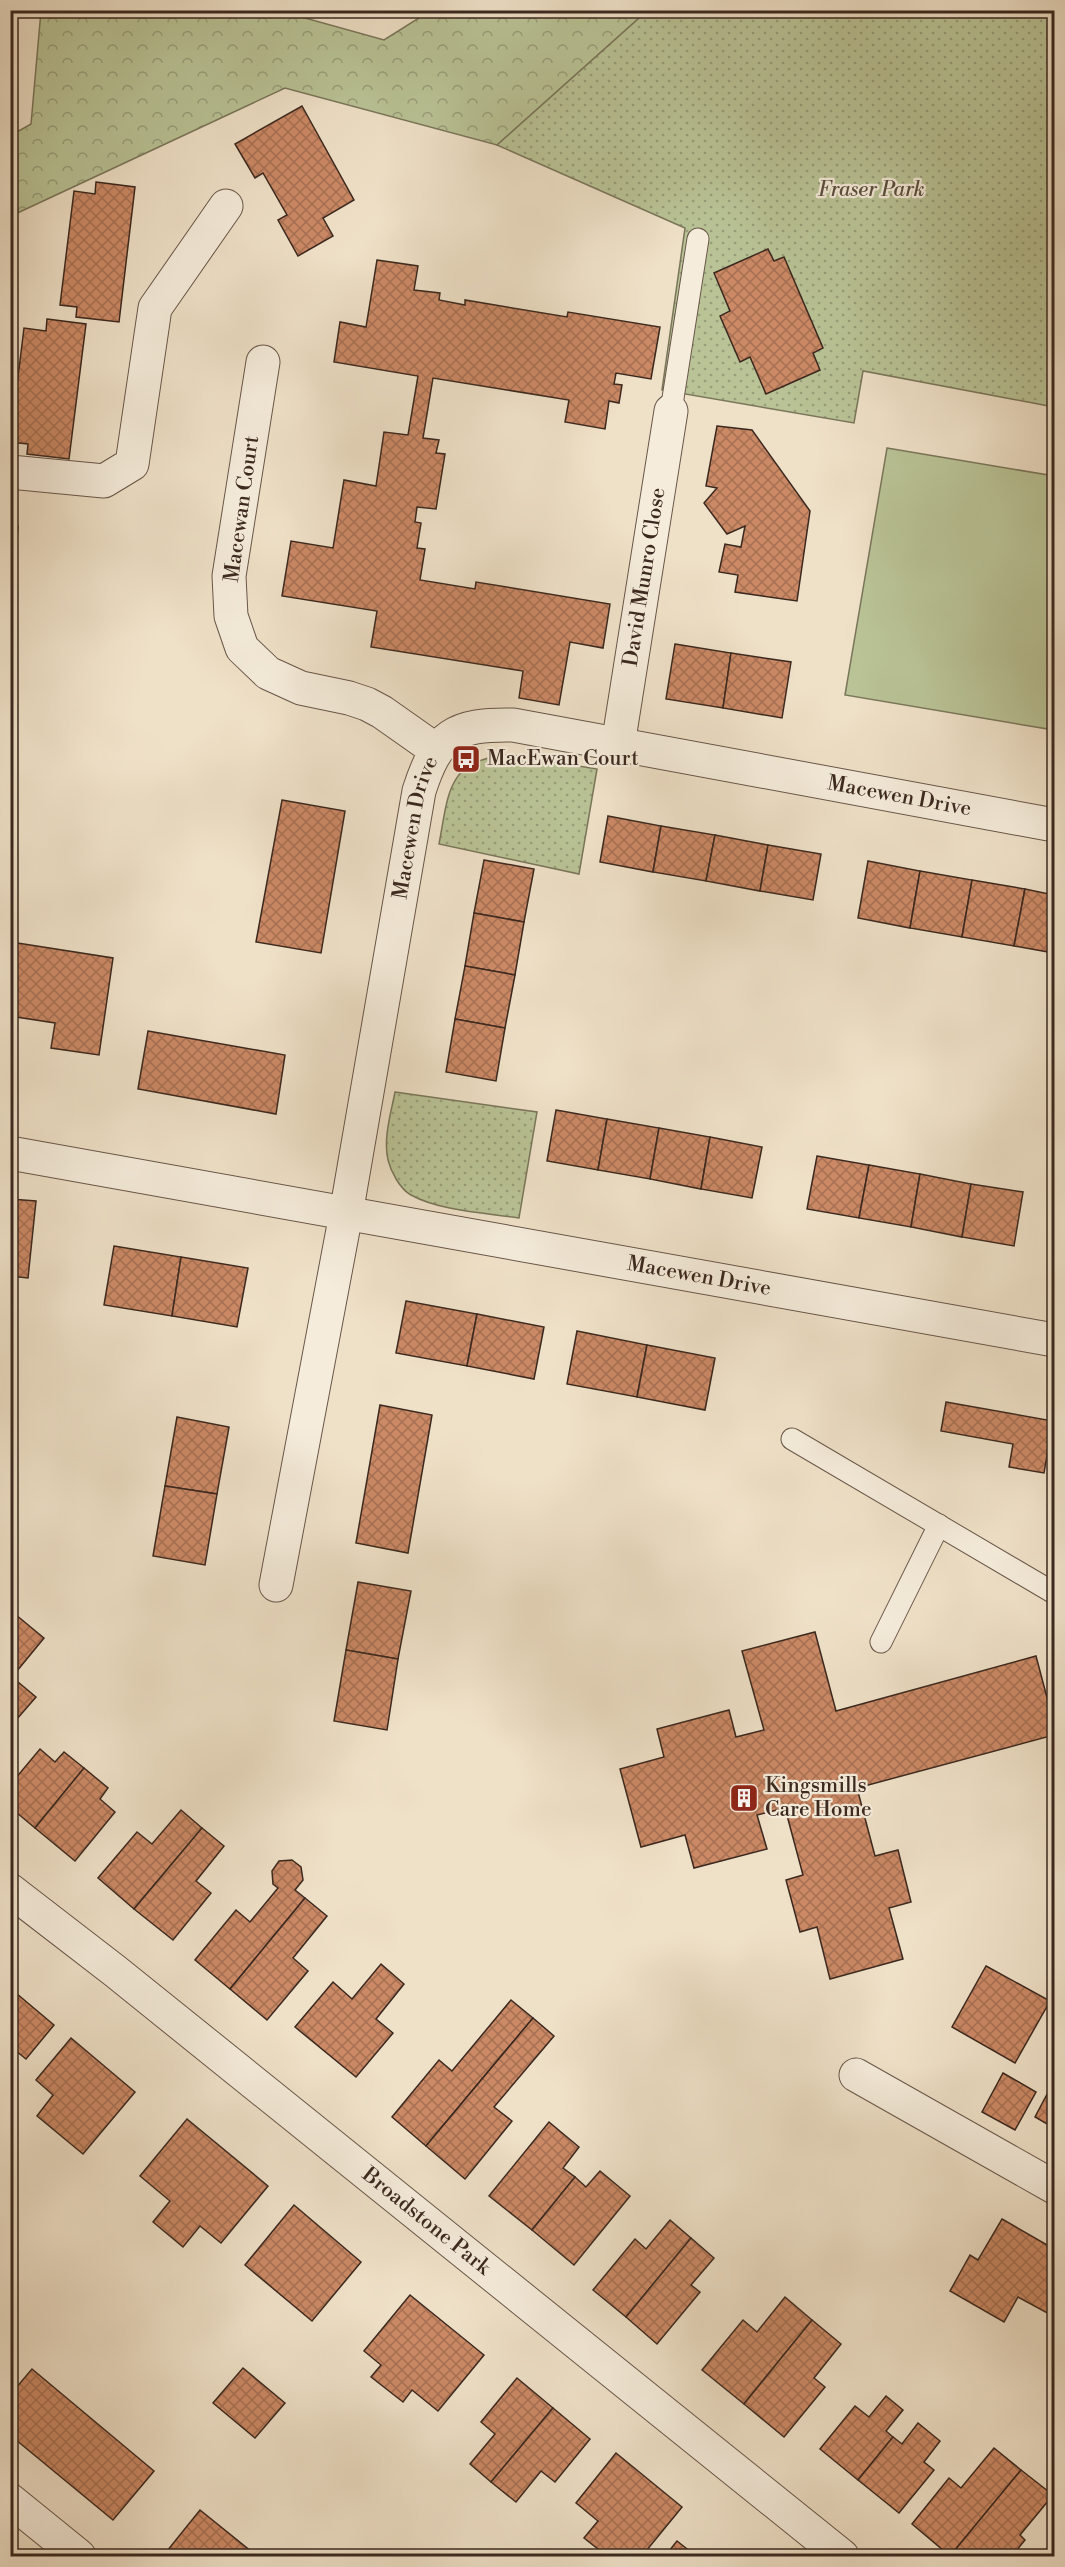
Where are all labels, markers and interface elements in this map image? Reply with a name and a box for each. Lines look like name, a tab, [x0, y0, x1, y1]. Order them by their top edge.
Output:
park label: Fraser Park	[818, 177, 924, 203]
street label: Macewan Court	[219, 433, 265, 584]
street label: David Munro Close	[618, 486, 672, 668]
bus stop icon: MacEwan Court	[450, 743, 482, 775]
place label: MacEwan Court	[487, 746, 639, 772]
street label: Macewen Drive	[388, 752, 444, 901]
street label: Macewen Drive	[825, 770, 973, 822]
street label: Macewen Drive	[625, 1251, 773, 1302]
place label: Kingsmills Care Home	[765, 1773, 872, 1823]
building icon: Kingsmills Care Home	[728, 1782, 760, 1814]
street label: Broadstone Park	[356, 2161, 496, 2282]

